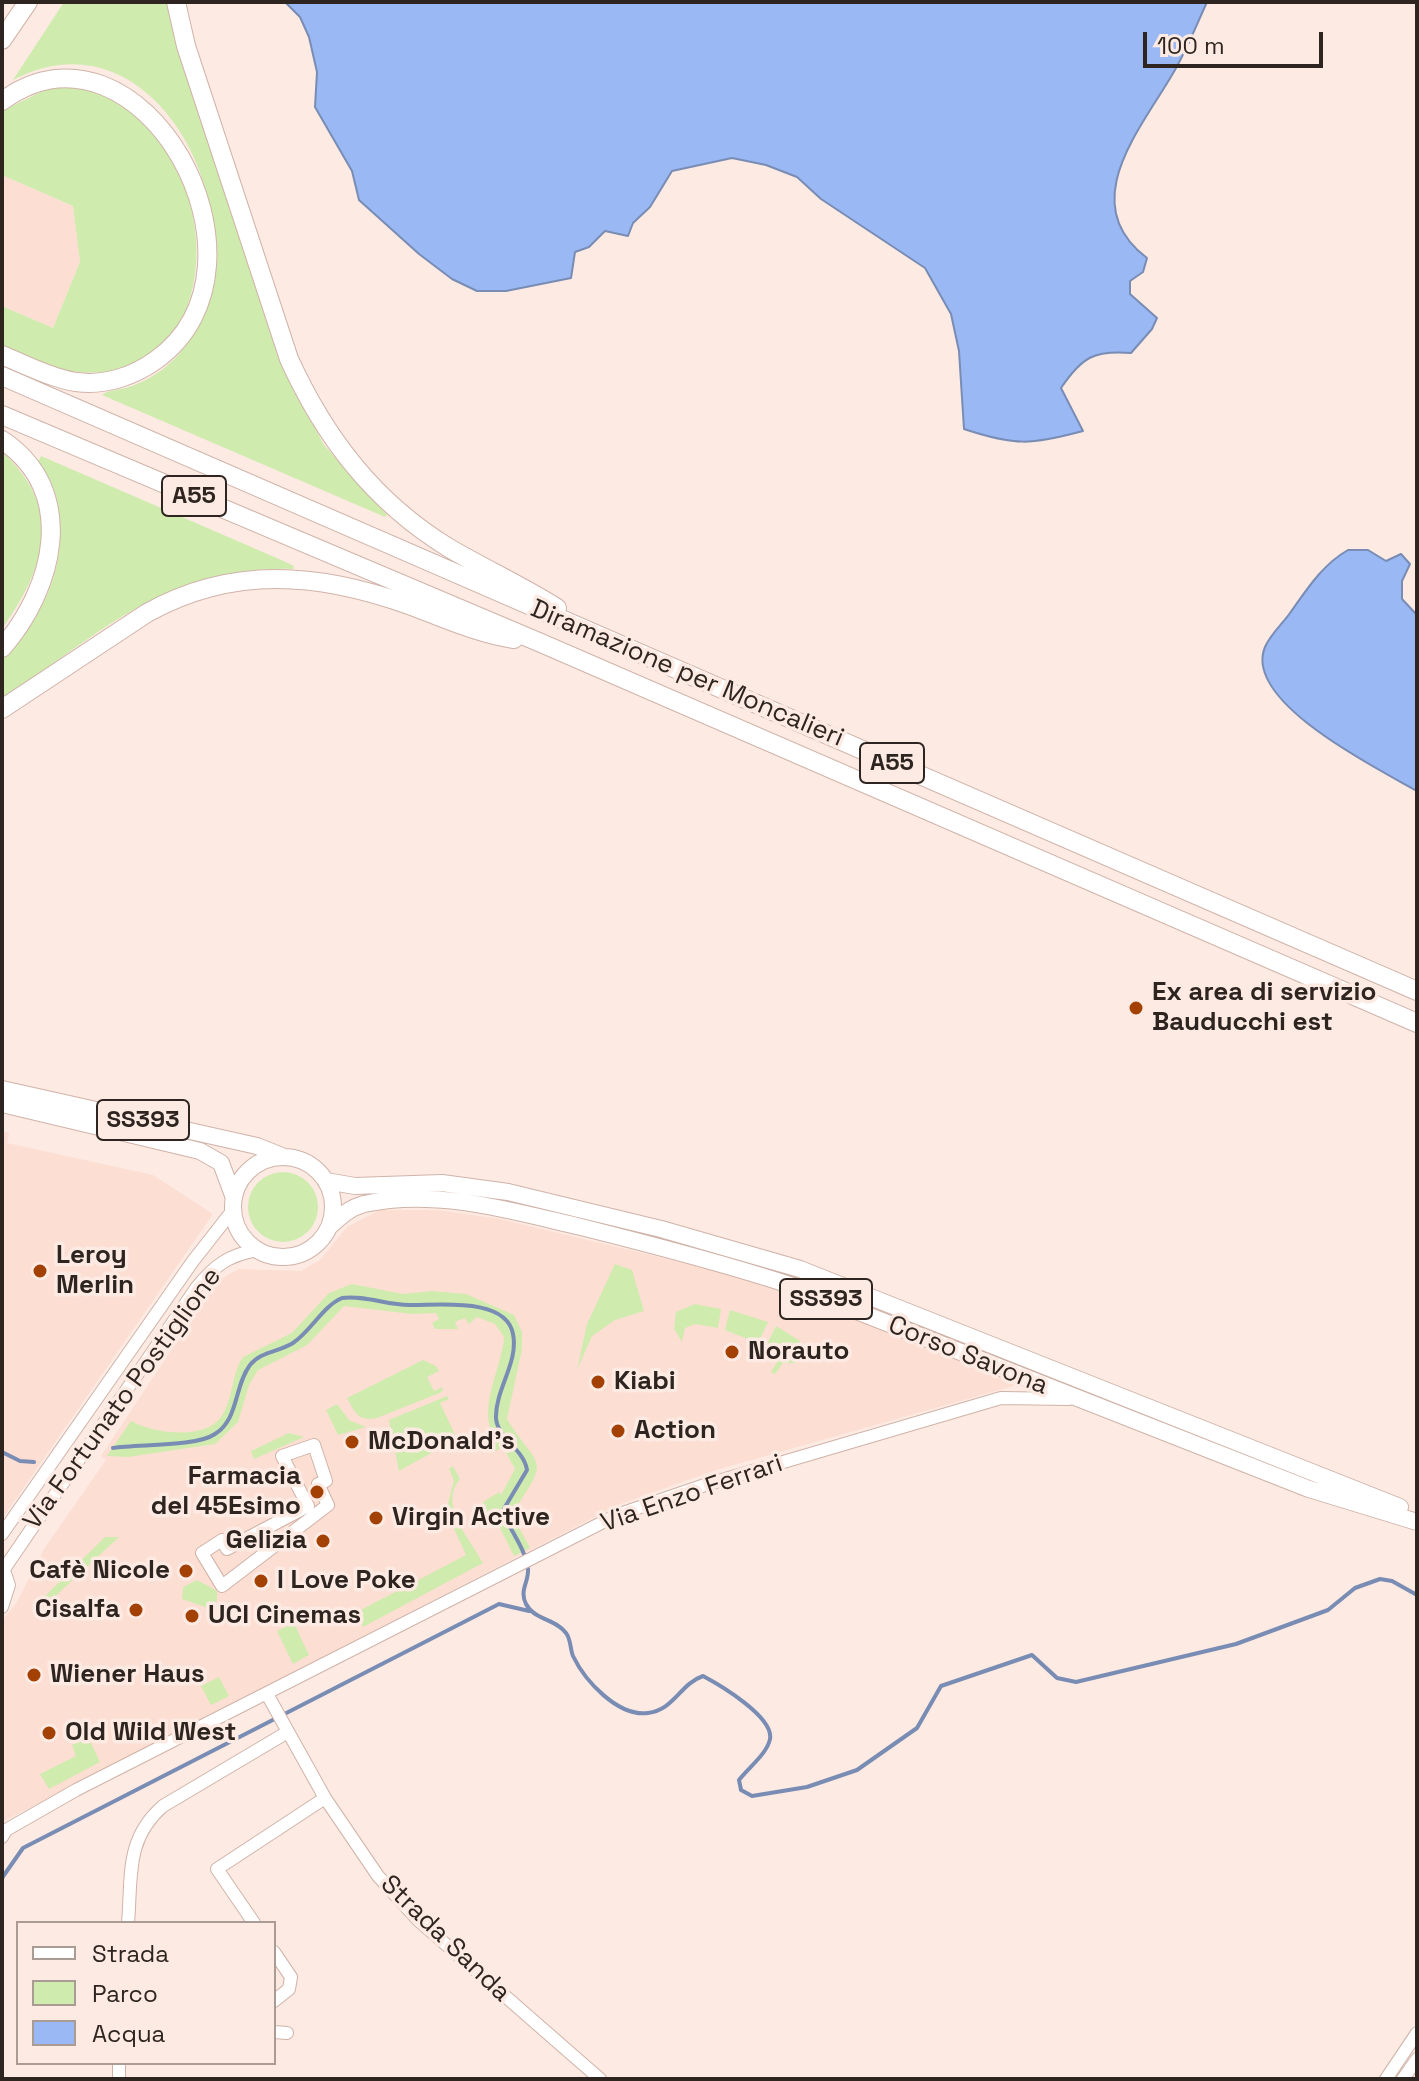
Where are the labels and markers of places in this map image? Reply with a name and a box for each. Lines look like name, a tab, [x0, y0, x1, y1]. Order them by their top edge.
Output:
place label: Ex area di servizio Bauducchi est	[1152, 977, 1376, 1038]
marker: Ex area di servizio Bauducchi est	[1127, 999, 1145, 1017]
place label: Leroy Merlin	[56, 1240, 134, 1302]
marker: Leroy Merlin	[31, 1262, 49, 1280]
place label: Norauto	[748, 1336, 849, 1368]
marker: Norauto	[723, 1343, 741, 1361]
place label: Kiabi	[614, 1366, 676, 1398]
marker: Kiabi	[589, 1373, 607, 1391]
place label: Action	[634, 1415, 716, 1447]
marker: Action	[609, 1422, 627, 1440]
place label: McDonald's	[368, 1426, 515, 1458]
marker: McDonald's	[343, 1433, 361, 1451]
place label: Farmacia del 45Esimo	[151, 1461, 301, 1522]
marker: Farmacia del 45Esimo	[308, 1483, 326, 1501]
place label: Virgin Active	[392, 1502, 550, 1534]
marker: Virgin Active	[367, 1509, 385, 1527]
place label: Gelizia	[226, 1525, 307, 1557]
marker: Gelizia	[314, 1532, 332, 1550]
place label: Cafè Nicole	[29, 1555, 170, 1587]
marker: Cafè Nicole	[177, 1562, 195, 1580]
place label: I Love Poke	[277, 1565, 416, 1597]
marker: I Love Poke	[252, 1572, 270, 1590]
place label: Cisalfa	[35, 1594, 120, 1626]
place label: UCI Cinemas	[208, 1600, 361, 1632]
marker: Cisalfa	[127, 1601, 145, 1619]
marker: UCI Cinemas	[183, 1607, 201, 1625]
place label: Wiener Haus	[50, 1659, 205, 1691]
marker: Wiener Haus	[25, 1666, 43, 1684]
place label: Old Wild West	[65, 1717, 236, 1749]
marker: Old Wild West	[40, 1724, 58, 1742]

